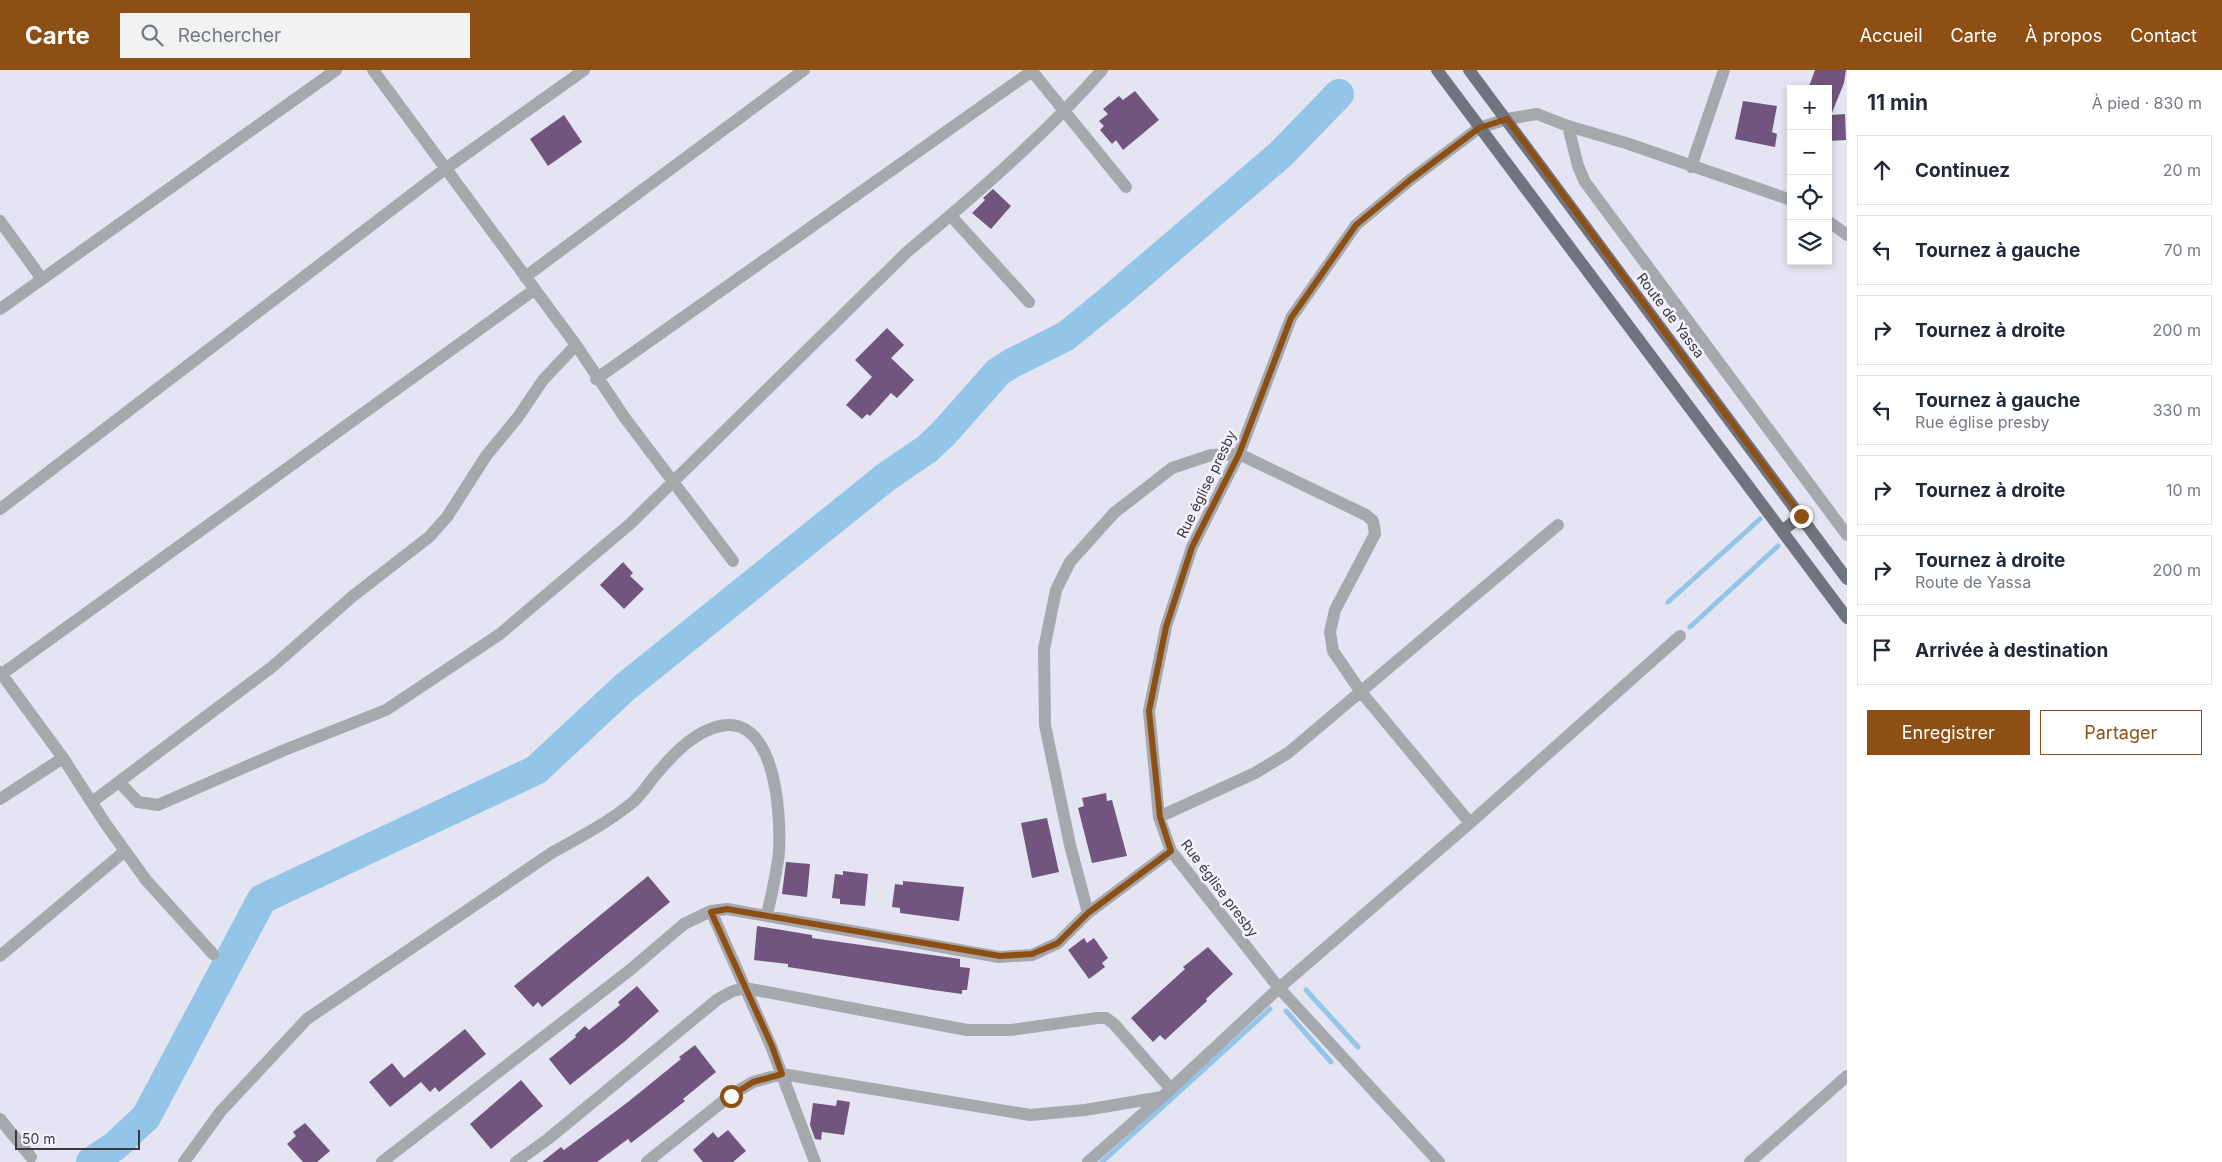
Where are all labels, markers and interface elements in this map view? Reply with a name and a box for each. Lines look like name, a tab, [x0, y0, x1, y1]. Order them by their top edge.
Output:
search box	[120, 13, 470, 58]
text: Carte	[25, 21, 90, 50]
icon: search	[138, 21, 166, 49]
text: Rechercher	[178, 24, 281, 47]
text: Accueil	[1860, 25, 1923, 46]
text: Carte	[1951, 25, 1997, 46]
text: À propos	[2025, 25, 2102, 46]
text: Contact	[2130, 25, 2197, 46]
map controls	[1787, 85, 1832, 265]
button: +	[1787, 85, 1832, 130]
text: 11 min	[1867, 90, 1928, 115]
text: À pied · 830 m	[2092, 93, 2202, 113]
button: −	[1787, 130, 1832, 175]
icon: ahead	[1868, 156, 1896, 184]
text: Continuez	[1915, 159, 2010, 182]
text: 20 m	[2163, 160, 2201, 180]
button: locate	[1787, 175, 1832, 220]
button: layers	[1787, 220, 1832, 265]
icon: left	[1868, 236, 1896, 264]
text: Tournez à gauche	[1915, 239, 2080, 262]
text: 70 m	[2164, 240, 2201, 260]
street label: Route de Yassa	[1634, 269, 1708, 361]
icon: right	[1868, 316, 1896, 344]
text: Tournez à droite	[1915, 319, 2065, 342]
text: 200 m	[2153, 320, 2201, 340]
text: Tournez à gauche	[1915, 389, 2080, 412]
icon: left	[1868, 396, 1896, 424]
text: 330 m	[2153, 400, 2201, 420]
text: Rue église presby	[1915, 412, 2050, 432]
street label: Rue église presby	[1173, 427, 1240, 541]
icon: right	[1868, 476, 1896, 504]
text: Tournez à droite	[1915, 479, 2065, 502]
text: 10 m	[2166, 480, 2201, 500]
route end	[1790, 505, 1813, 528]
text: Tournez à droite	[1915, 549, 2065, 572]
icon: right	[1868, 556, 1896, 584]
text: 200 m	[2153, 560, 2201, 580]
text: Route de Yassa	[1915, 572, 2031, 592]
icon: arrive	[1868, 636, 1896, 664]
text: Arrivée à destination	[1915, 639, 2108, 662]
button: Enregistrer	[1867, 710, 2030, 755]
button: Partager	[2040, 710, 2202, 755]
street label: Rue église presby	[1178, 836, 1262, 940]
route start	[720, 1085, 743, 1108]
scale bar	[15, 1127, 140, 1150]
text: 50 m	[22, 1130, 56, 1147]

